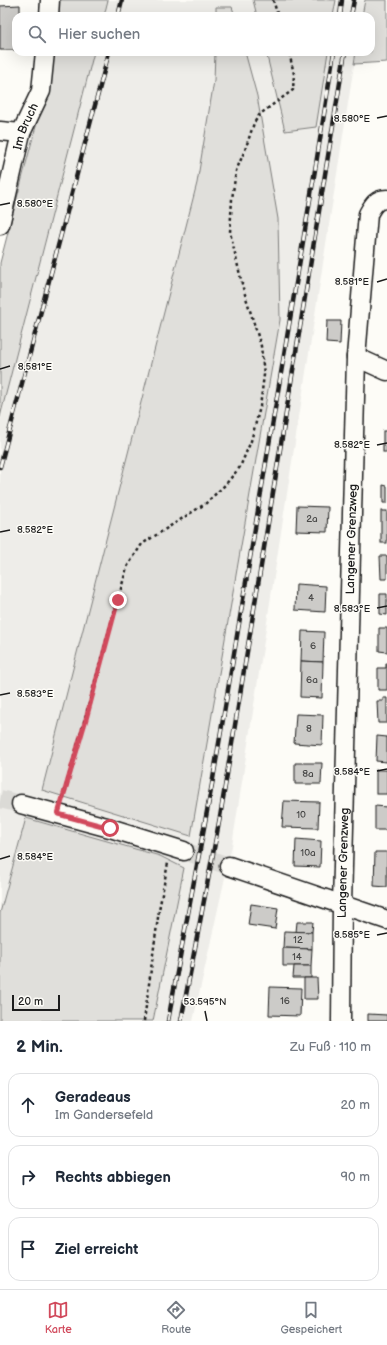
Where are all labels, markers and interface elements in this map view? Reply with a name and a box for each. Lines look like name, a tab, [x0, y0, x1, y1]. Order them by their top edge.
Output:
search box	[12, 12, 375, 56]
icon: search	[26, 23, 48, 45]
text: Hier suchen	[58, 25, 140, 44]
street label: Im Bruch	[10, 100, 42, 151]
text: 8.580°E	[334, 113, 371, 125]
text: 8.580°E	[17, 198, 54, 210]
text: 8.581°E	[335, 276, 370, 288]
text: 8.581°E	[18, 361, 53, 373]
text: 8.582°E	[334, 439, 370, 451]
street label: Langener Grenzweg	[342, 484, 360, 595]
house number: 2a	[306, 513, 318, 525]
text: 8.582°E	[17, 524, 53, 536]
route end	[109, 591, 127, 609]
house number: 4	[308, 592, 314, 604]
text: 8.583°E	[334, 603, 371, 615]
house number: 6	[310, 640, 316, 652]
house number: 6a	[306, 674, 318, 686]
text: 8.583°E	[17, 688, 54, 700]
house number: 8	[306, 723, 312, 735]
text: 8.584°E	[334, 766, 371, 778]
house number: 8a	[302, 768, 314, 780]
street label: Langener Grenzweg	[334, 808, 352, 918]
house number: 10	[296, 809, 306, 821]
route start	[101, 819, 119, 837]
house number: 10a	[300, 847, 316, 859]
text: 8.584°E	[17, 851, 54, 863]
text: 8.585°E	[334, 929, 370, 941]
house number: 12	[293, 934, 303, 946]
house number: 14	[292, 951, 302, 963]
scale bar	[12, 993, 60, 1012]
text: 20 m	[18, 995, 43, 1008]
house number: 16	[280, 995, 290, 1007]
text: 53.595°N	[183, 996, 227, 1008]
text: 2 Min.	[16, 1037, 63, 1057]
text: Zu Fuß · 110 m	[290, 1039, 371, 1055]
text: Geradeaus	[55, 1088, 131, 1107]
icon: ahead	[17, 1094, 39, 1116]
text: 20 m	[340, 1097, 370, 1113]
text: Im Gandersefeld	[55, 1107, 153, 1123]
icon: right	[17, 1166, 39, 1188]
text: Rechts abbiegen	[55, 1168, 171, 1187]
text: 90 m	[341, 1169, 370, 1185]
icon: arrive	[17, 1238, 39, 1260]
text: Ziel erreicht	[55, 1240, 138, 1259]
tab: Karte	[45, 1299, 72, 1336]
tab: Route	[161, 1299, 191, 1336]
tab: Gespeichert	[281, 1299, 342, 1336]

